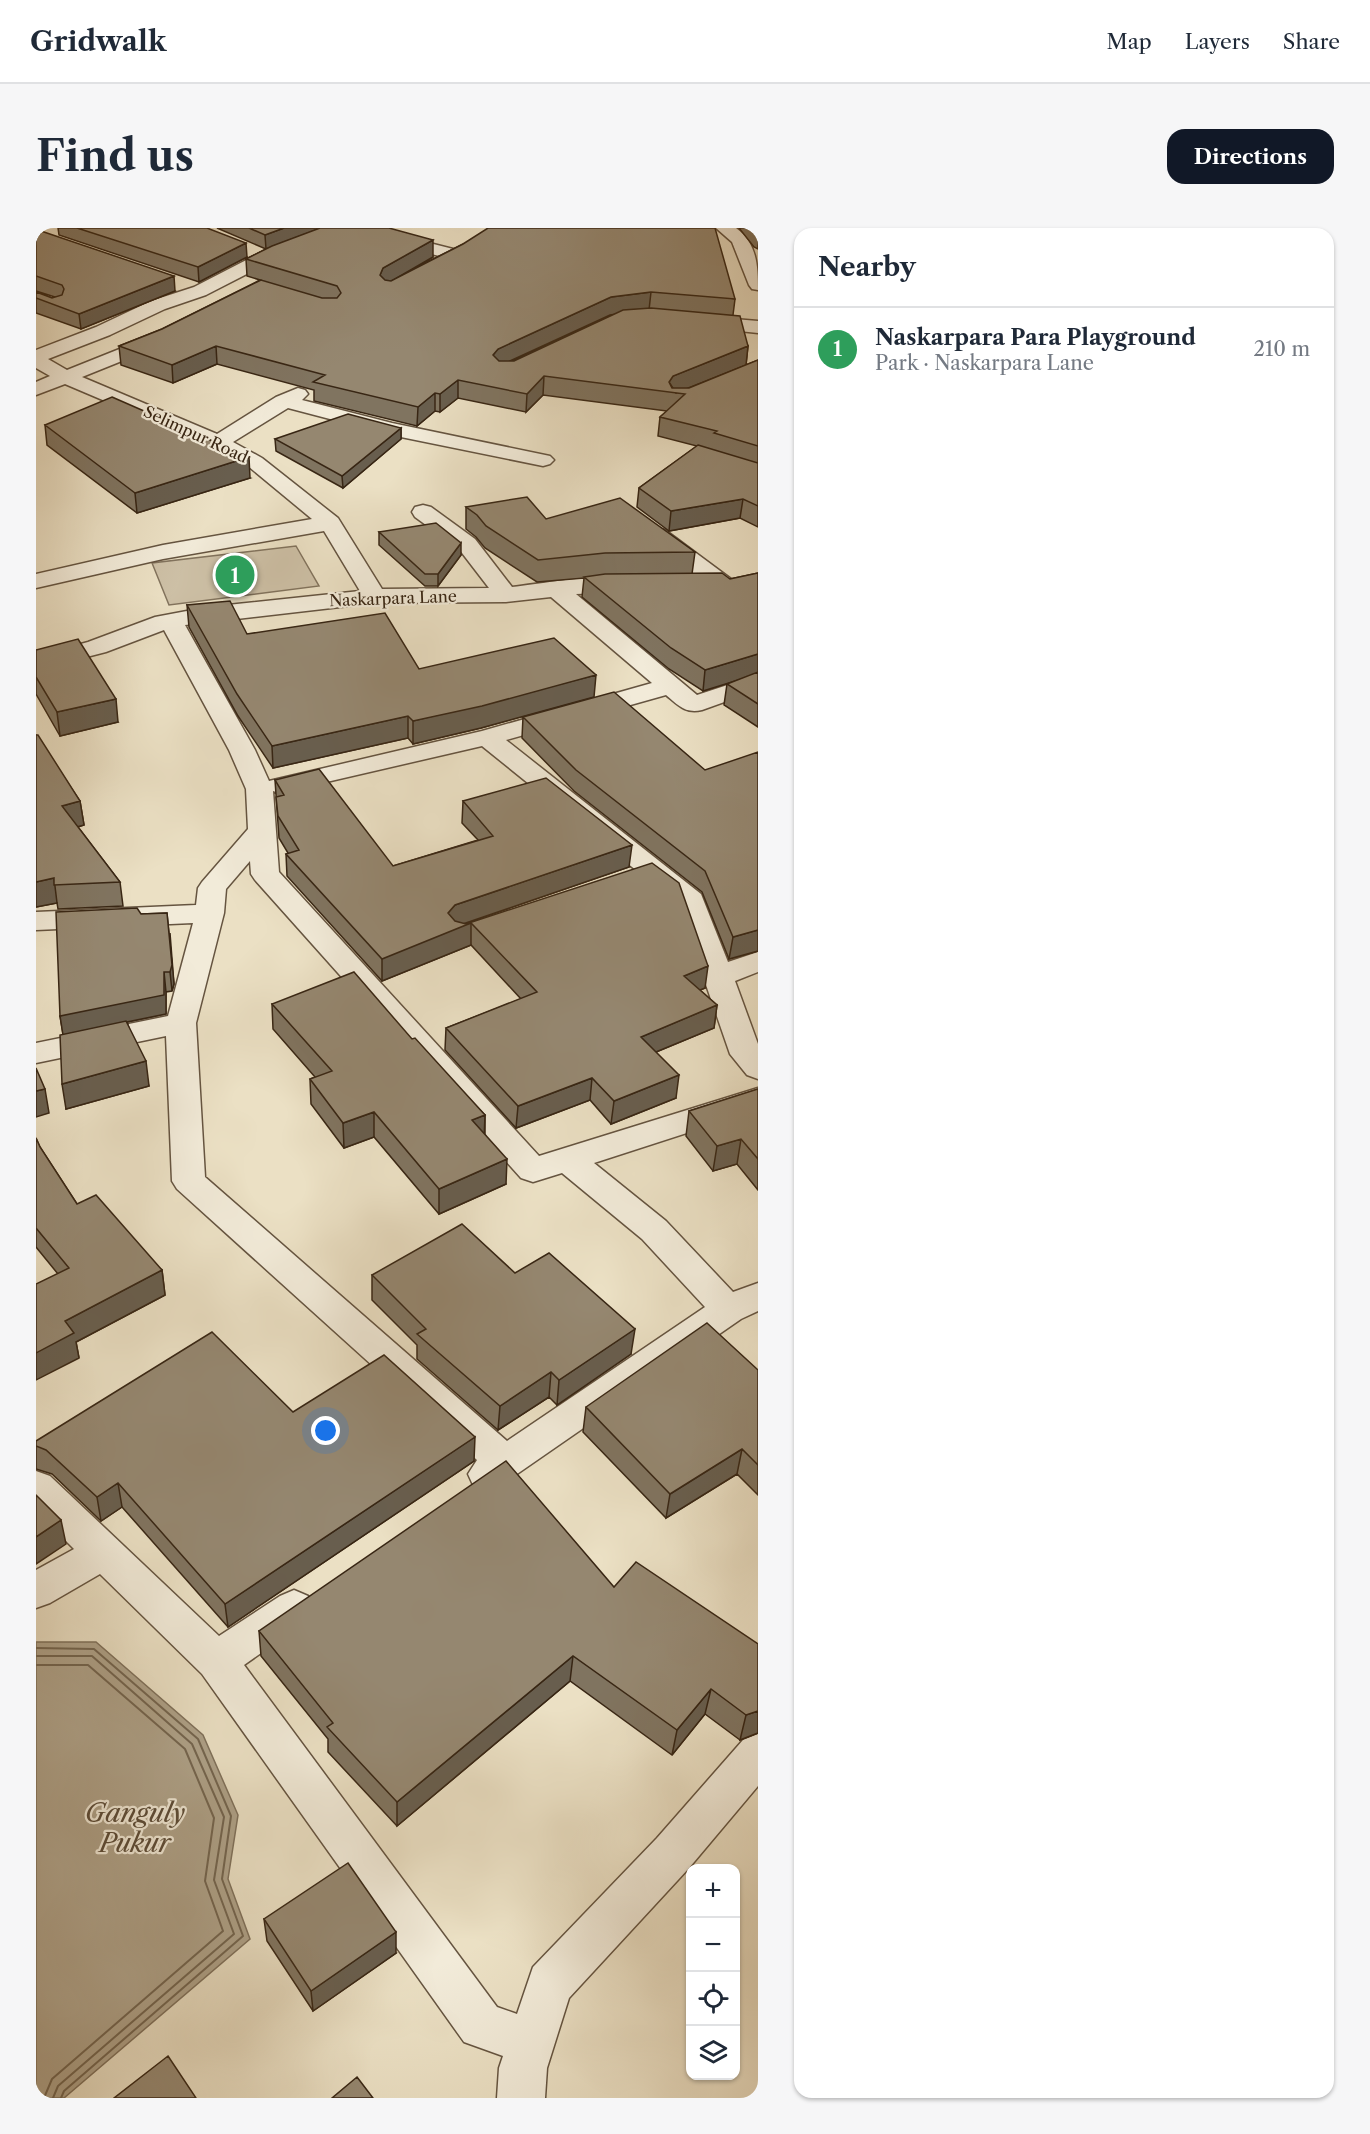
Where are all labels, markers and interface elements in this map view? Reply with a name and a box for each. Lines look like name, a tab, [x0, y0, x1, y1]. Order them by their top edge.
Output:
text: Gridwalk	[30, 24, 166, 58]
text: Map	[1107, 29, 1152, 54]
text: Layers	[1185, 29, 1250, 54]
text: Share	[1283, 29, 1340, 54]
button: Directions	[1167, 129, 1334, 184]
text: Find us	[36, 130, 194, 182]
text: Nearby	[818, 251, 916, 283]
text: Naskarpara Para Playground	[875, 324, 1196, 351]
text: 1	[833, 337, 842, 361]
text: 210 m	[1253, 337, 1310, 361]
text: Park · Naskarpara Lane	[875, 351, 1094, 375]
street label: Selimpur Road	[141, 401, 252, 467]
pin: 1	[216, 552, 254, 598]
street label: Naskarpara Lane	[329, 586, 457, 610]
your location	[311, 1416, 340, 1445]
water label: Ganguly Pukur	[85, 1797, 185, 1859]
map controls	[686, 1864, 740, 2080]
button: +	[686, 1864, 740, 1918]
button: −	[686, 1918, 740, 1972]
button: locate	[686, 1972, 740, 2026]
button: layers	[686, 2026, 740, 2080]

